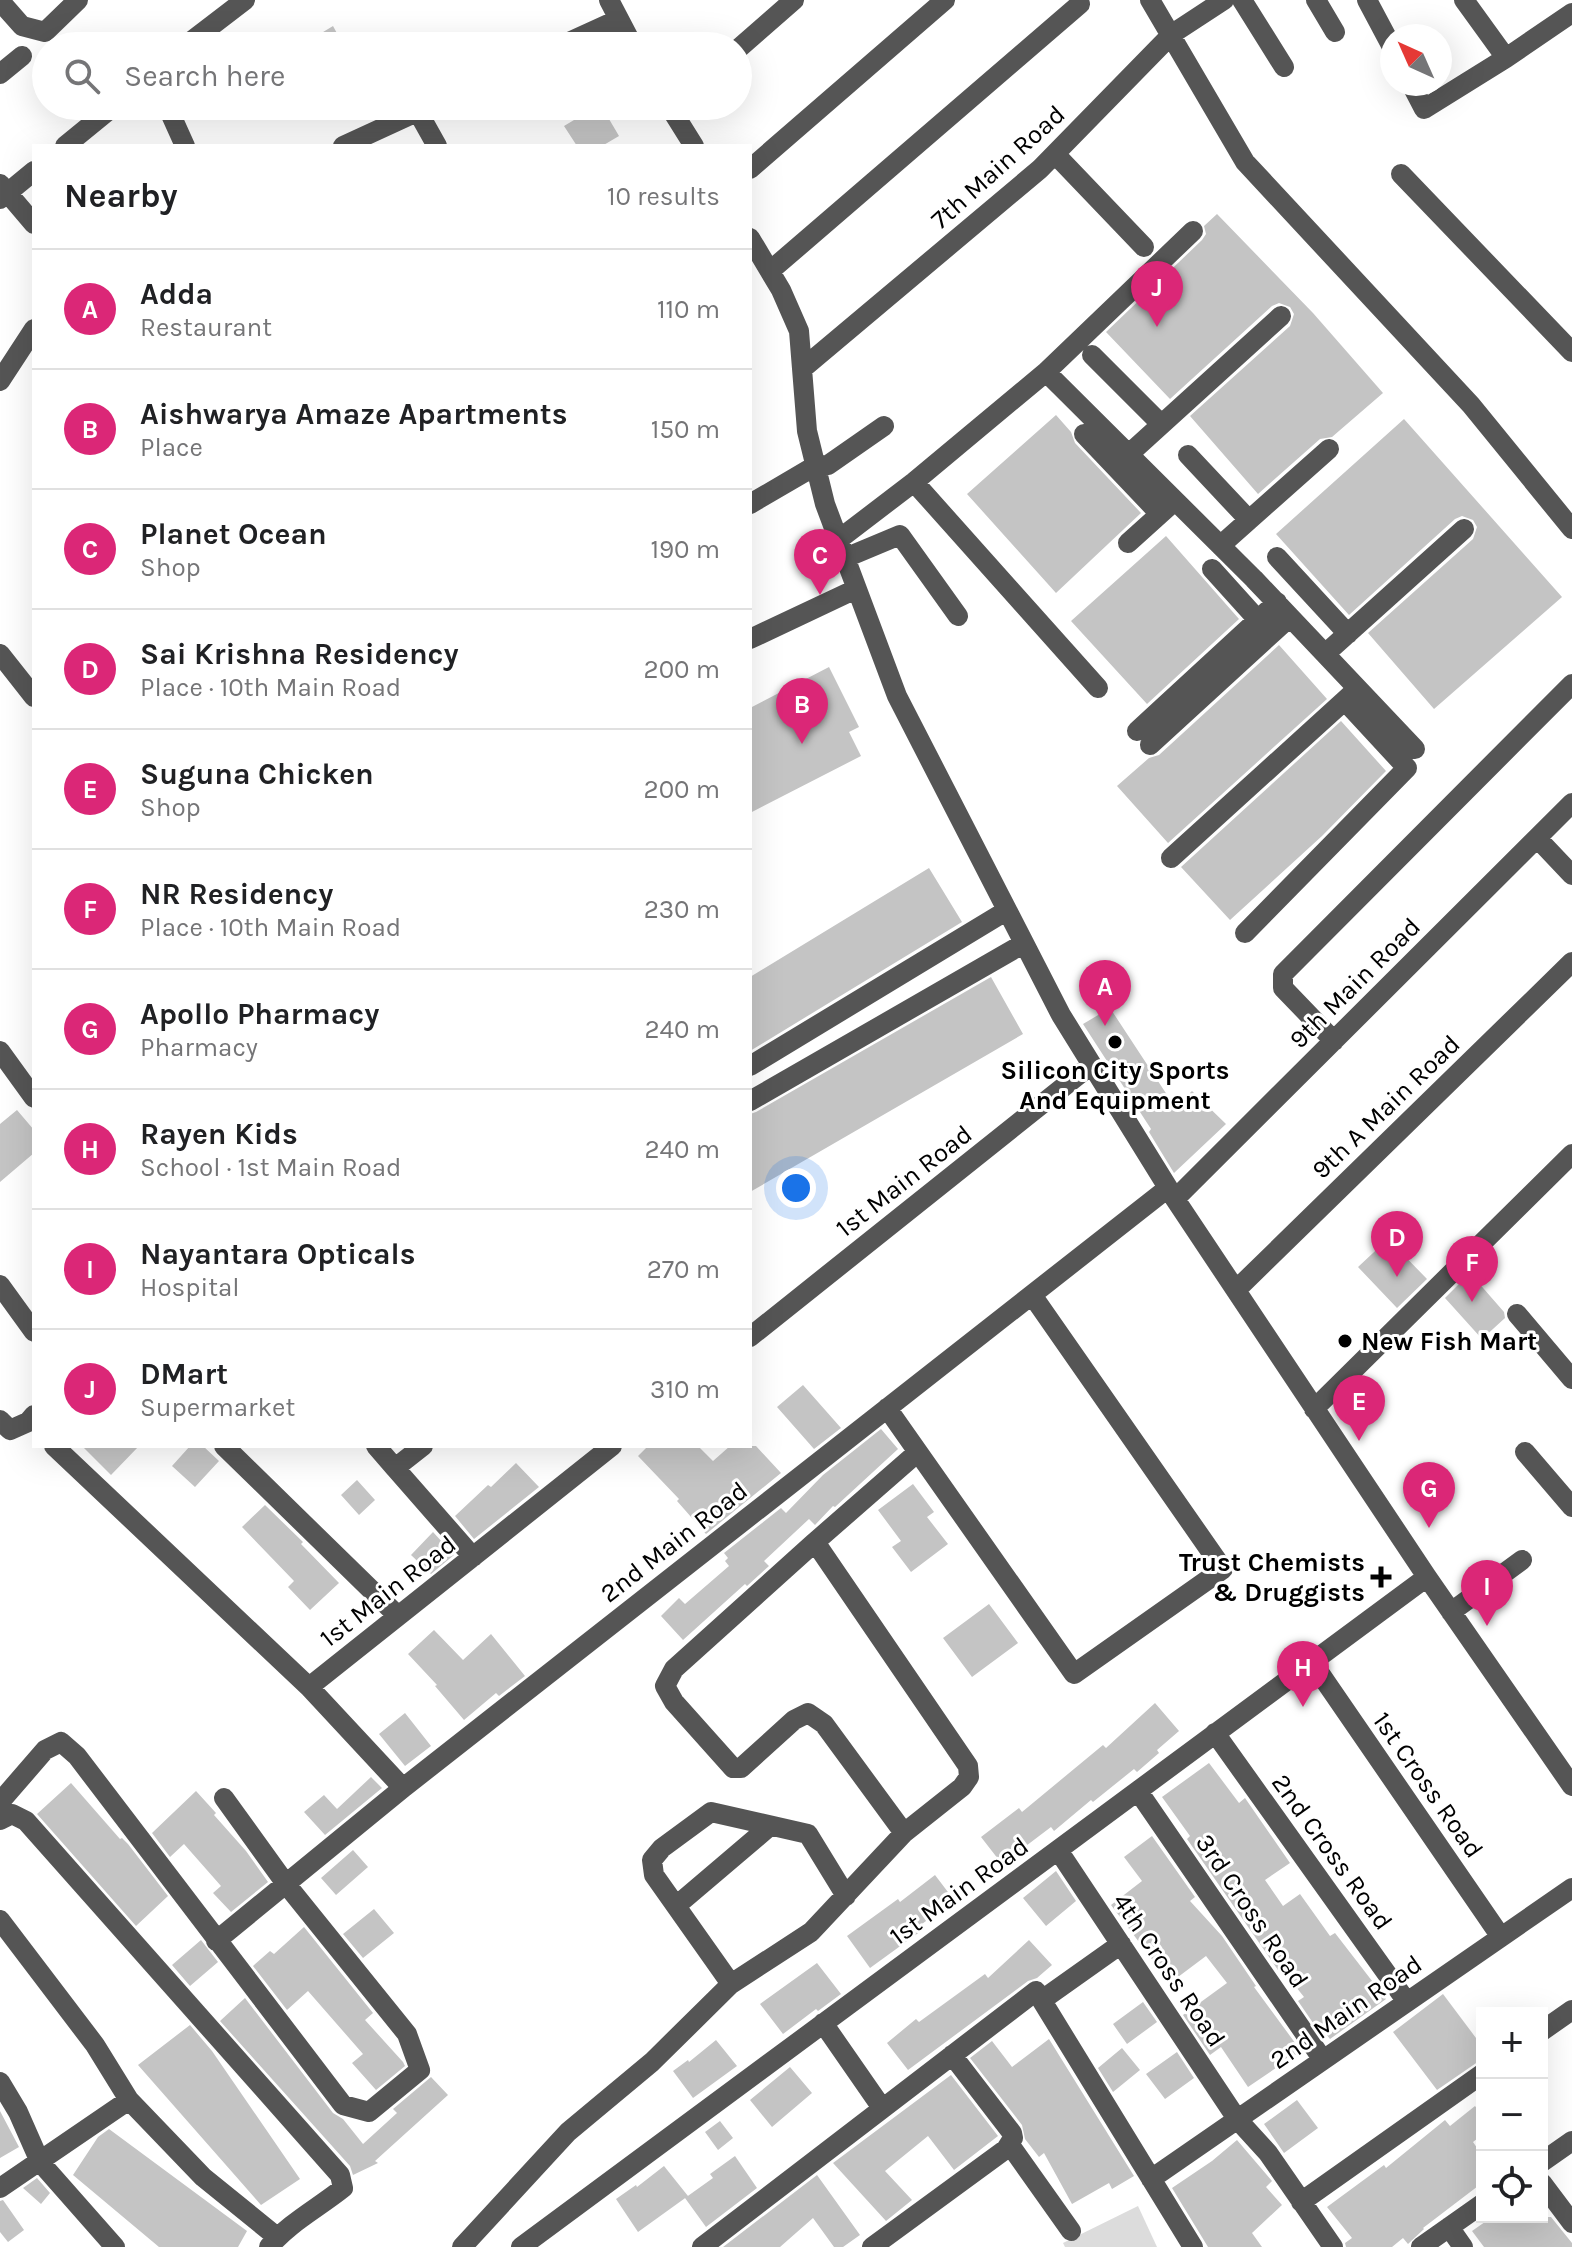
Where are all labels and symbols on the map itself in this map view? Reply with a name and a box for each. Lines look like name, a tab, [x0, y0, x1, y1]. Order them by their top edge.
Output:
north arrow	[1380, 24, 1452, 96]
street label: 7th Main Road	[925, 99, 1071, 235]
pin: J	[1131, 261, 1183, 327]
pin: C	[794, 529, 846, 595]
pin: B	[776, 678, 828, 744]
street label: 9th Main Road	[1283, 911, 1427, 1055]
pin: A	[1079, 960, 1131, 1026]
street label: 9th A Main Road	[1306, 1029, 1466, 1185]
marker: Silicon City Sports And Equipment	[1106, 1033, 1124, 1051]
place label: Silicon City Sports And Equipment	[1000, 1055, 1230, 1116]
street label: 1st Main Road	[830, 1118, 978, 1244]
your location	[776, 1168, 816, 1208]
pin: D	[1371, 1211, 1423, 1277]
pin: F	[1446, 1236, 1498, 1302]
place label: New Fish Mart	[1361, 1326, 1537, 1357]
marker: New Fish Mart	[1336, 1332, 1354, 1350]
pin: E	[1333, 1375, 1385, 1441]
pin: G	[1403, 1462, 1455, 1528]
street label: 2nd Main Road	[594, 1475, 754, 1609]
street label: 1st Main Road	[314, 1528, 462, 1654]
place label: Trust Chemists & Druggists	[1179, 1547, 1365, 1608]
pin: I	[1461, 1560, 1513, 1626]
marker: Trust Chemists & Druggists	[1372, 1568, 1390, 1586]
pin: H	[1277, 1641, 1329, 1707]
street label: 1st Cross Road	[1366, 1706, 1490, 1864]
street label: 2nd Cross Road	[1265, 1768, 1399, 1936]
street label: 3rd Cross Road	[1189, 1828, 1315, 1994]
street label: 1st Main Road	[884, 1830, 1034, 1952]
street label: 4th Cross Road	[1106, 1887, 1232, 2053]
street label: 2nd Main Road	[1264, 1948, 1428, 2076]

